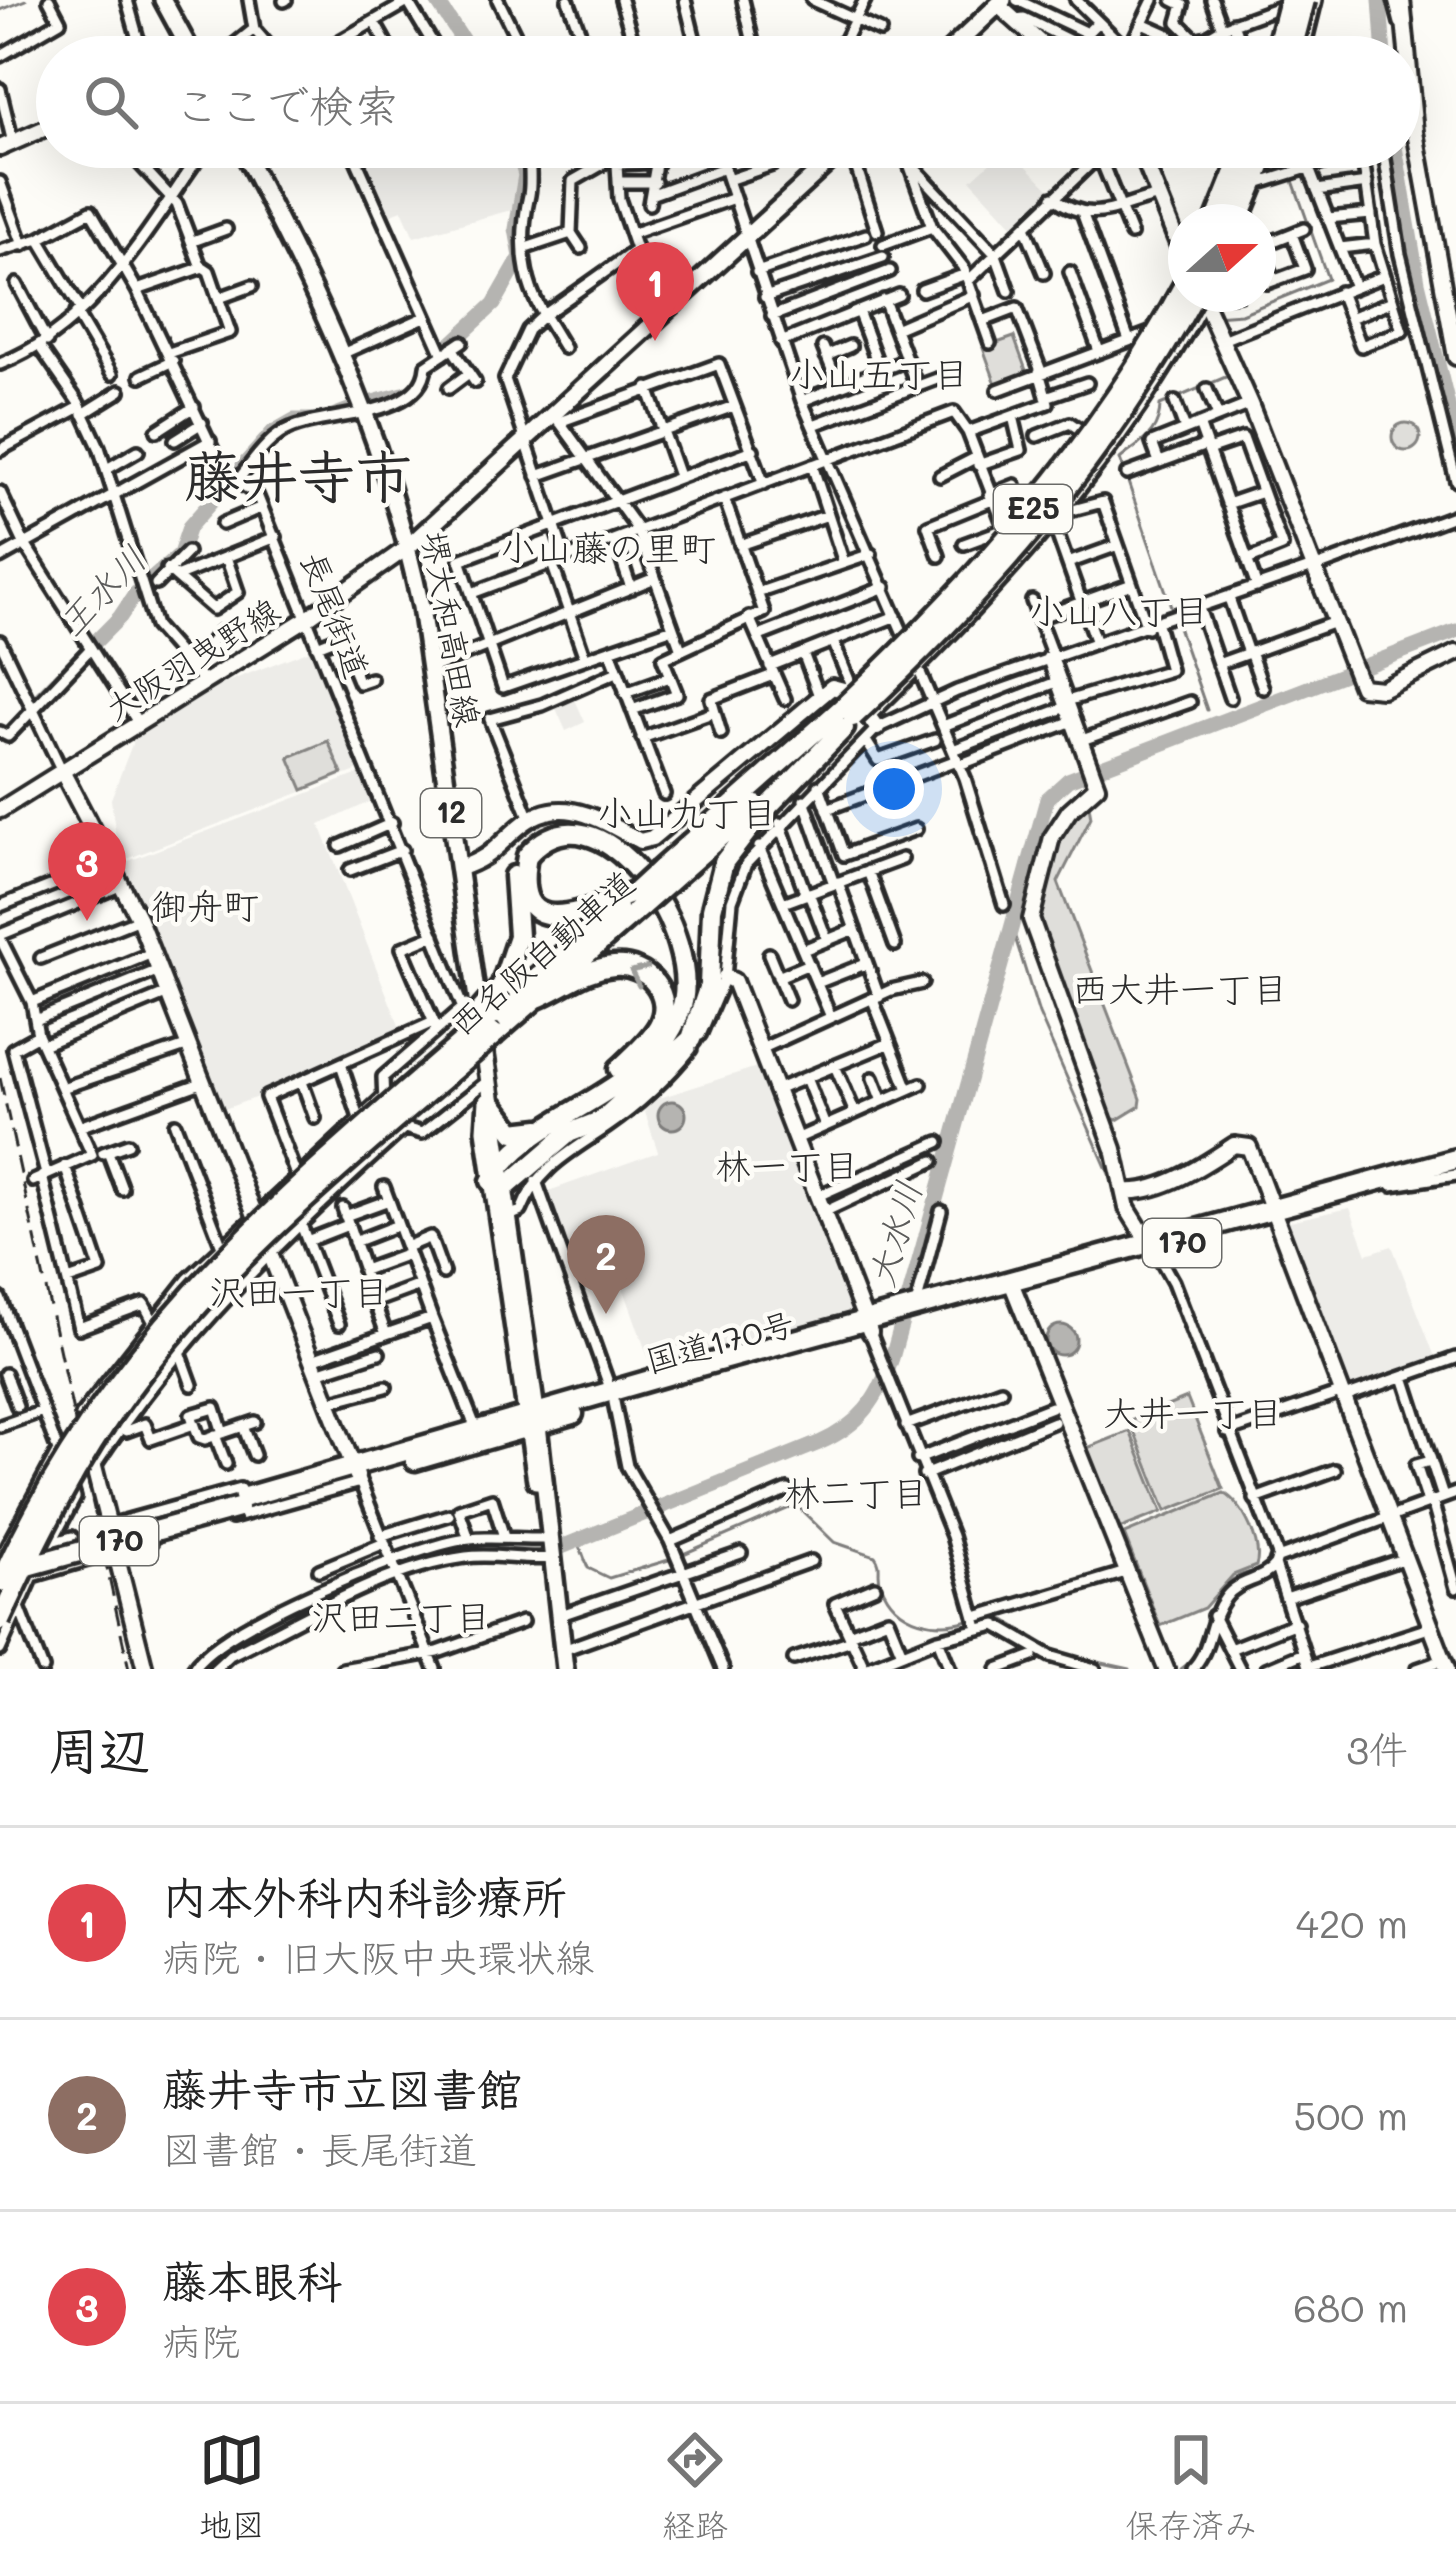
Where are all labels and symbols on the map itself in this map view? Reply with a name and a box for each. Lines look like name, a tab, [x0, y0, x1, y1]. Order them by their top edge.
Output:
north arrow	[1168, 204, 1276, 312]
pin: 1	[616, 242, 694, 341]
district label: 小山五丁目	[789, 349, 969, 396]
district label: 藤井寺市	[184, 437, 412, 511]
road number: E25	[994, 485, 1072, 533]
district label: 小山藤の里町	[500, 523, 716, 570]
street label: 堺大和高田線	[414, 528, 491, 730]
water label: 王水川	[46, 535, 155, 645]
street label: 長尾街道	[293, 545, 380, 684]
district label: 小山八丁目	[1029, 586, 1209, 633]
street label: 大阪羽曳野線	[96, 587, 287, 728]
your location	[864, 759, 924, 819]
district label: 小山九丁目	[597, 788, 777, 835]
road number: 12	[421, 789, 481, 837]
pin: 3	[48, 822, 126, 921]
street label: 西名阪自動車道	[440, 860, 642, 1044]
district label: 御舟町	[151, 881, 259, 928]
district label: 西大井一丁目	[1072, 964, 1288, 1011]
one-way arrow	[629, 965, 651, 989]
district label: 林一丁目	[715, 1141, 859, 1188]
water label: 大水川	[856, 1175, 931, 1292]
pin: 2	[567, 1215, 645, 1314]
road number: 170	[1143, 1219, 1221, 1267]
district label: 沢田一丁目	[209, 1267, 389, 1314]
street label: 国道170号	[640, 1300, 799, 1381]
district label: 大井一丁目	[1103, 1388, 1283, 1435]
district label: 林二丁目	[784, 1468, 928, 1515]
road number: 170	[80, 1517, 158, 1565]
district label: 沢田二丁目	[311, 1592, 491, 1639]

